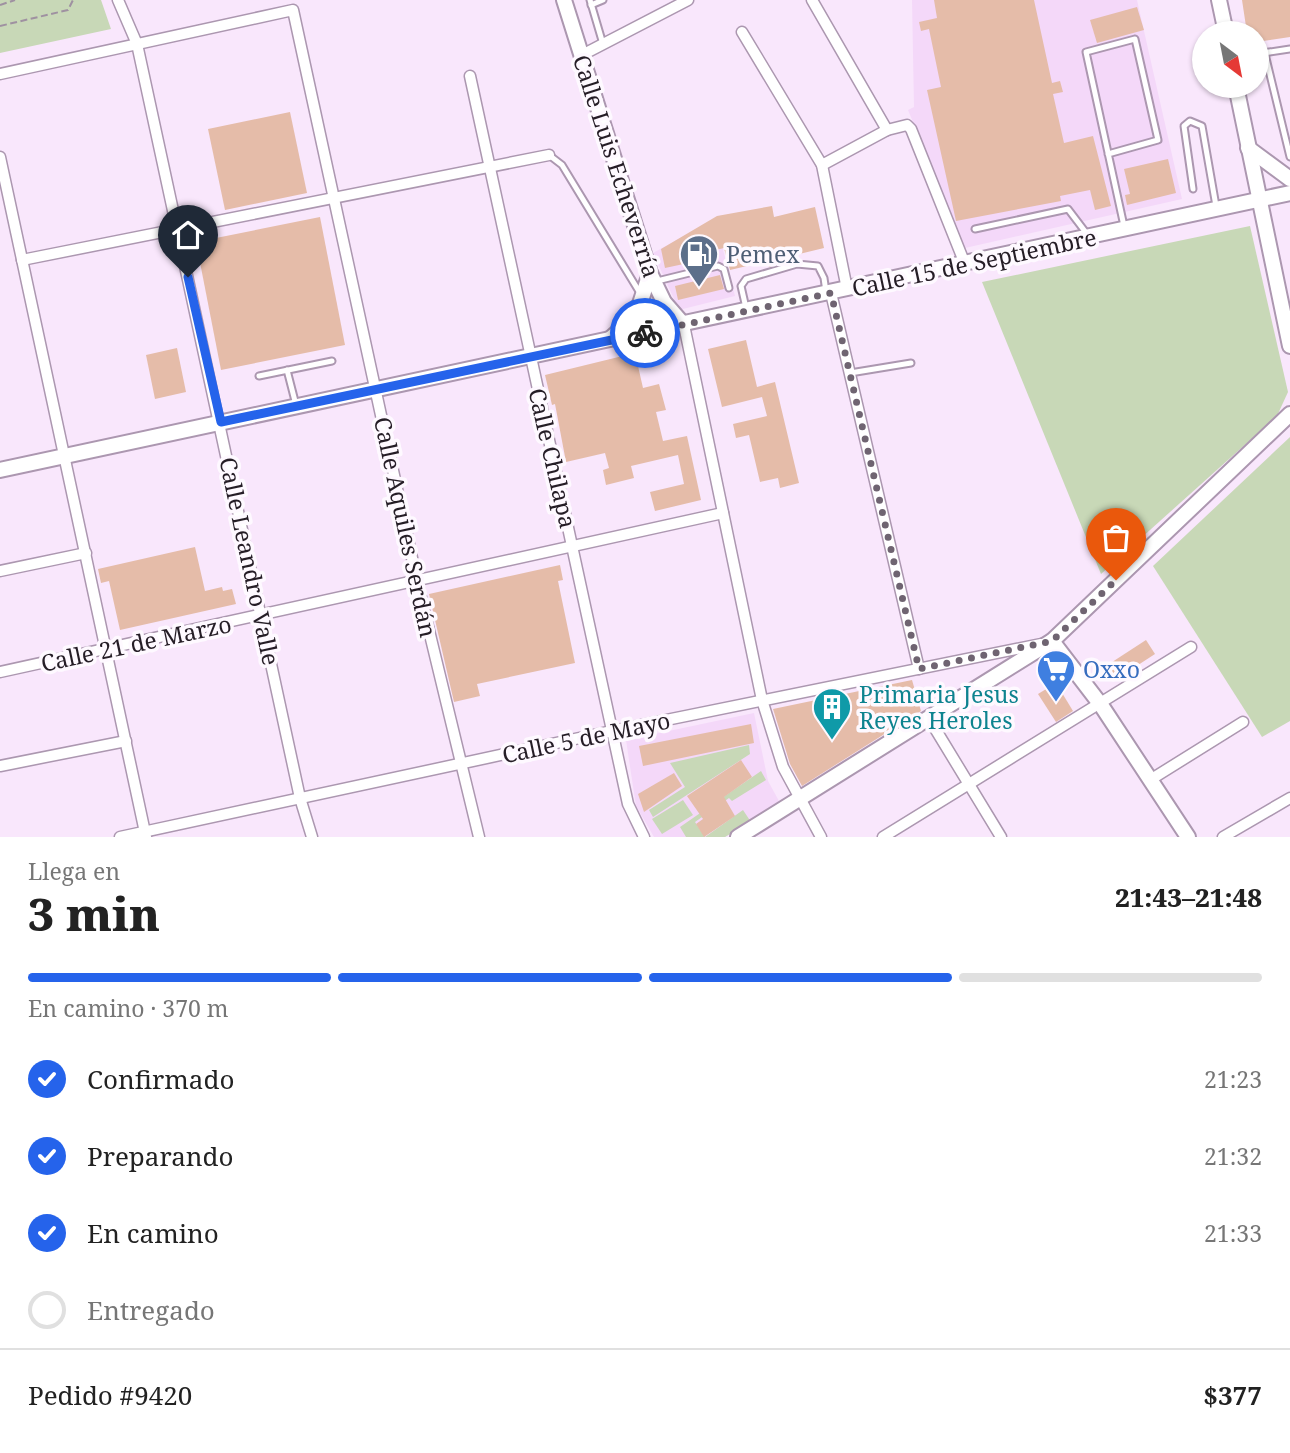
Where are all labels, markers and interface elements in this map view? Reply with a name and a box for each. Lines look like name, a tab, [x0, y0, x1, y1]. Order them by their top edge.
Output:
north arrow	[1192, 21, 1269, 98]
map controls	[1192, 21, 1269, 98]
street label: Calle Luis Echeverría	[566, 51, 668, 281]
pin	[158, 205, 218, 277]
icon: home	[169, 216, 207, 254]
street label: Calle 15 de Septiembre	[849, 220, 1099, 304]
fuel station icon: Pemex	[678, 233, 720, 288]
place label: Pemex	[726, 238, 800, 270]
courier	[610, 298, 680, 368]
icon: bike	[626, 314, 664, 352]
street label: Calle Chilapa	[521, 385, 585, 531]
street label: Calle Aquiles Serdán	[367, 414, 445, 640]
street label: Calle Leandro Valle	[212, 454, 288, 668]
pin	[1086, 508, 1146, 580]
icon: bag	[1097, 519, 1135, 557]
street label: Calle 21 de Marzo	[38, 607, 234, 679]
supermarket icon: Oxxo	[1035, 648, 1077, 703]
place label: Oxxo	[1083, 653, 1140, 685]
place label: Primaria Jesus Reyes Heroles	[859, 678, 1019, 736]
building icon: Primaria Jesus Reyes Heroles	[811, 686, 853, 741]
street label: Calle 5 de Mayo	[499, 704, 673, 770]
text: Llega en	[28, 855, 120, 887]
text: 21:43–21:48	[1115, 879, 1262, 915]
text: 3 min	[28, 882, 160, 944]
text: En camino · 370 m	[28, 992, 229, 1024]
icon: check	[28, 1060, 66, 1098]
text: Confirmado	[87, 1061, 234, 1097]
text: 21:23	[1204, 1063, 1262, 1095]
icon: check	[28, 1137, 66, 1175]
text: Preparando	[87, 1138, 234, 1174]
text: 21:32	[1204, 1140, 1262, 1172]
icon: check	[28, 1214, 66, 1252]
text: En camino	[87, 1215, 219, 1251]
text: 21:33	[1204, 1217, 1262, 1249]
text: Entregado	[87, 1292, 215, 1328]
text: Pedido #9420	[28, 1377, 192, 1413]
text: $377	[1203, 1377, 1262, 1413]

